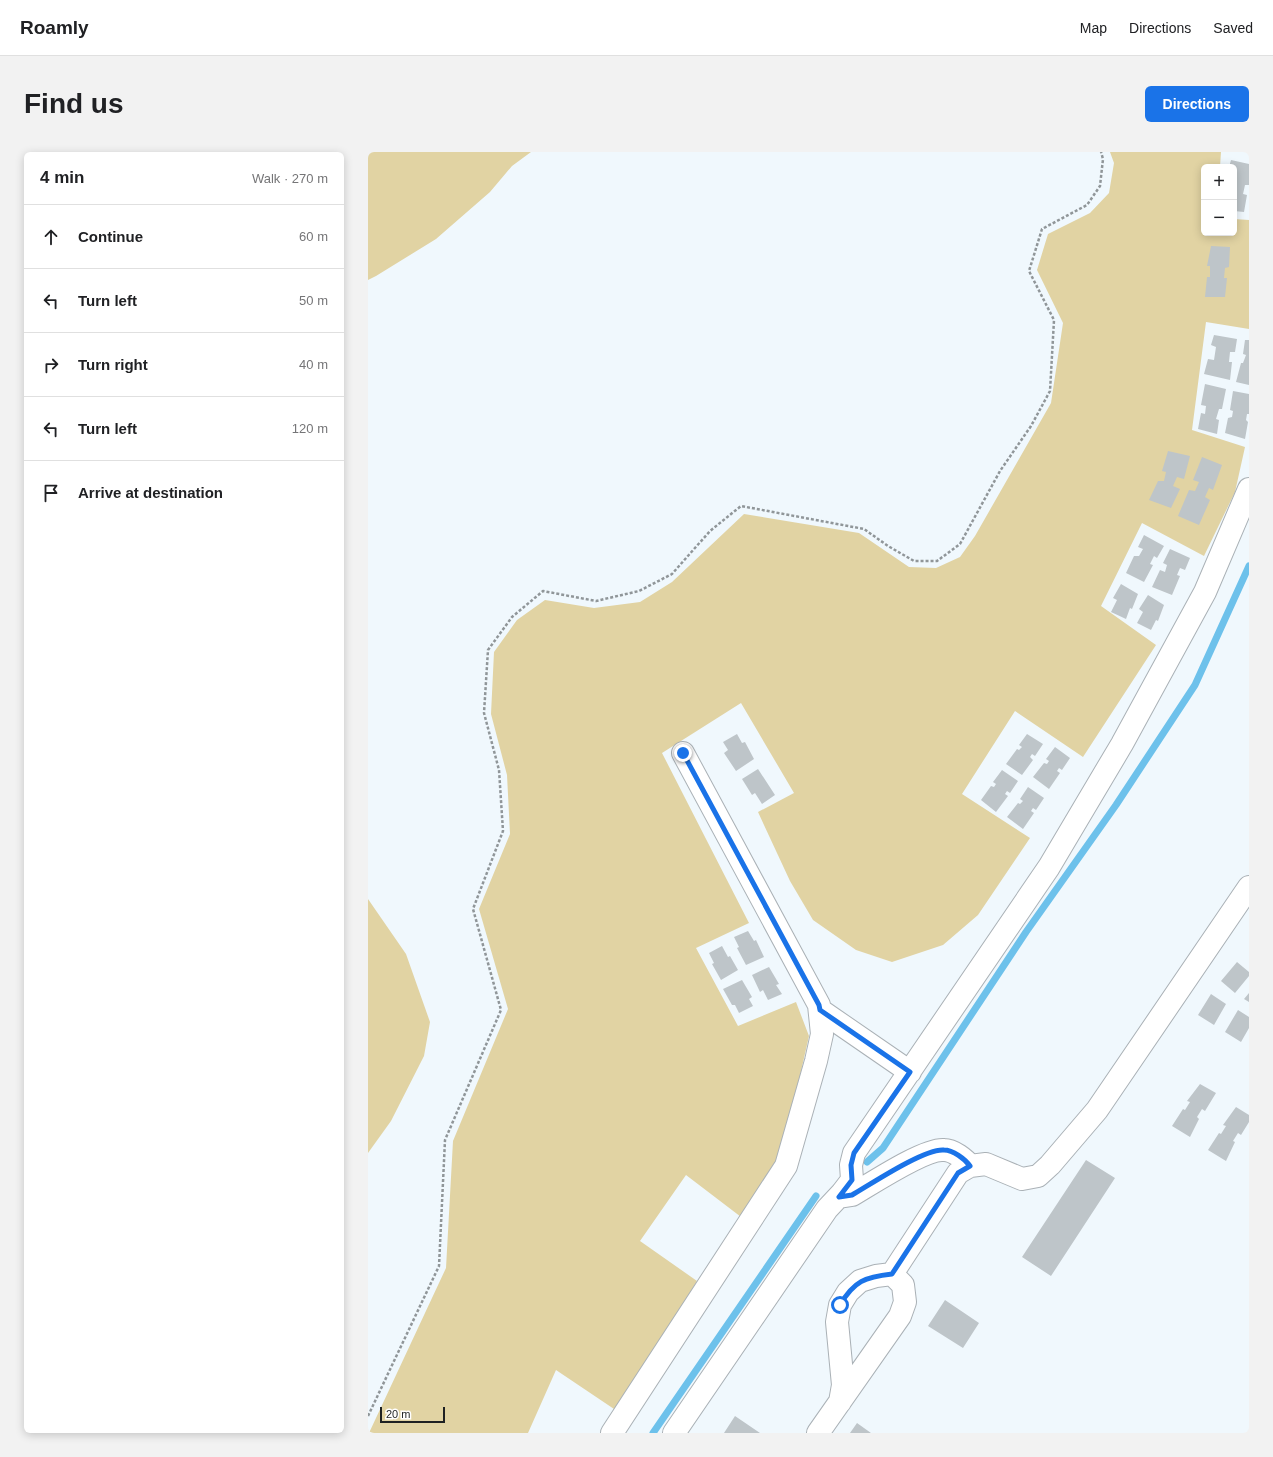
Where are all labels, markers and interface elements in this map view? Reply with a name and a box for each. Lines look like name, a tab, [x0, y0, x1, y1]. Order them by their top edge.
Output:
text: Roamly	[20, 17, 89, 38]
text: Map	[1080, 20, 1107, 36]
text: Directions	[1129, 20, 1191, 36]
text: Saved	[1213, 20, 1253, 36]
button: Directions	[1145, 86, 1249, 122]
text: Find us	[24, 88, 124, 119]
map controls	[1201, 164, 1237, 236]
button: +	[1201, 164, 1237, 200]
text: 4 min	[40, 168, 84, 187]
text: Walk · 270 m	[252, 171, 328, 186]
button: −	[1201, 200, 1237, 236]
icon: ahead	[40, 226, 62, 248]
text: Continue	[78, 228, 143, 245]
text: 60 m	[299, 229, 328, 244]
icon: left	[40, 290, 62, 312]
text: Turn left	[78, 292, 137, 309]
text: 50 m	[299, 293, 328, 308]
icon: right	[40, 354, 62, 376]
text: Turn right	[78, 356, 148, 373]
text: 40 m	[299, 357, 328, 372]
icon: left	[40, 418, 62, 440]
text: Turn left	[78, 420, 137, 437]
text: 120 m	[292, 421, 328, 436]
icon: arrive	[40, 482, 62, 504]
text: Arrive at destination	[78, 484, 223, 501]
route end	[674, 744, 692, 762]
route start	[831, 1296, 849, 1314]
scale bar	[380, 1405, 445, 1424]
text: 20 m	[386, 1408, 410, 1420]

